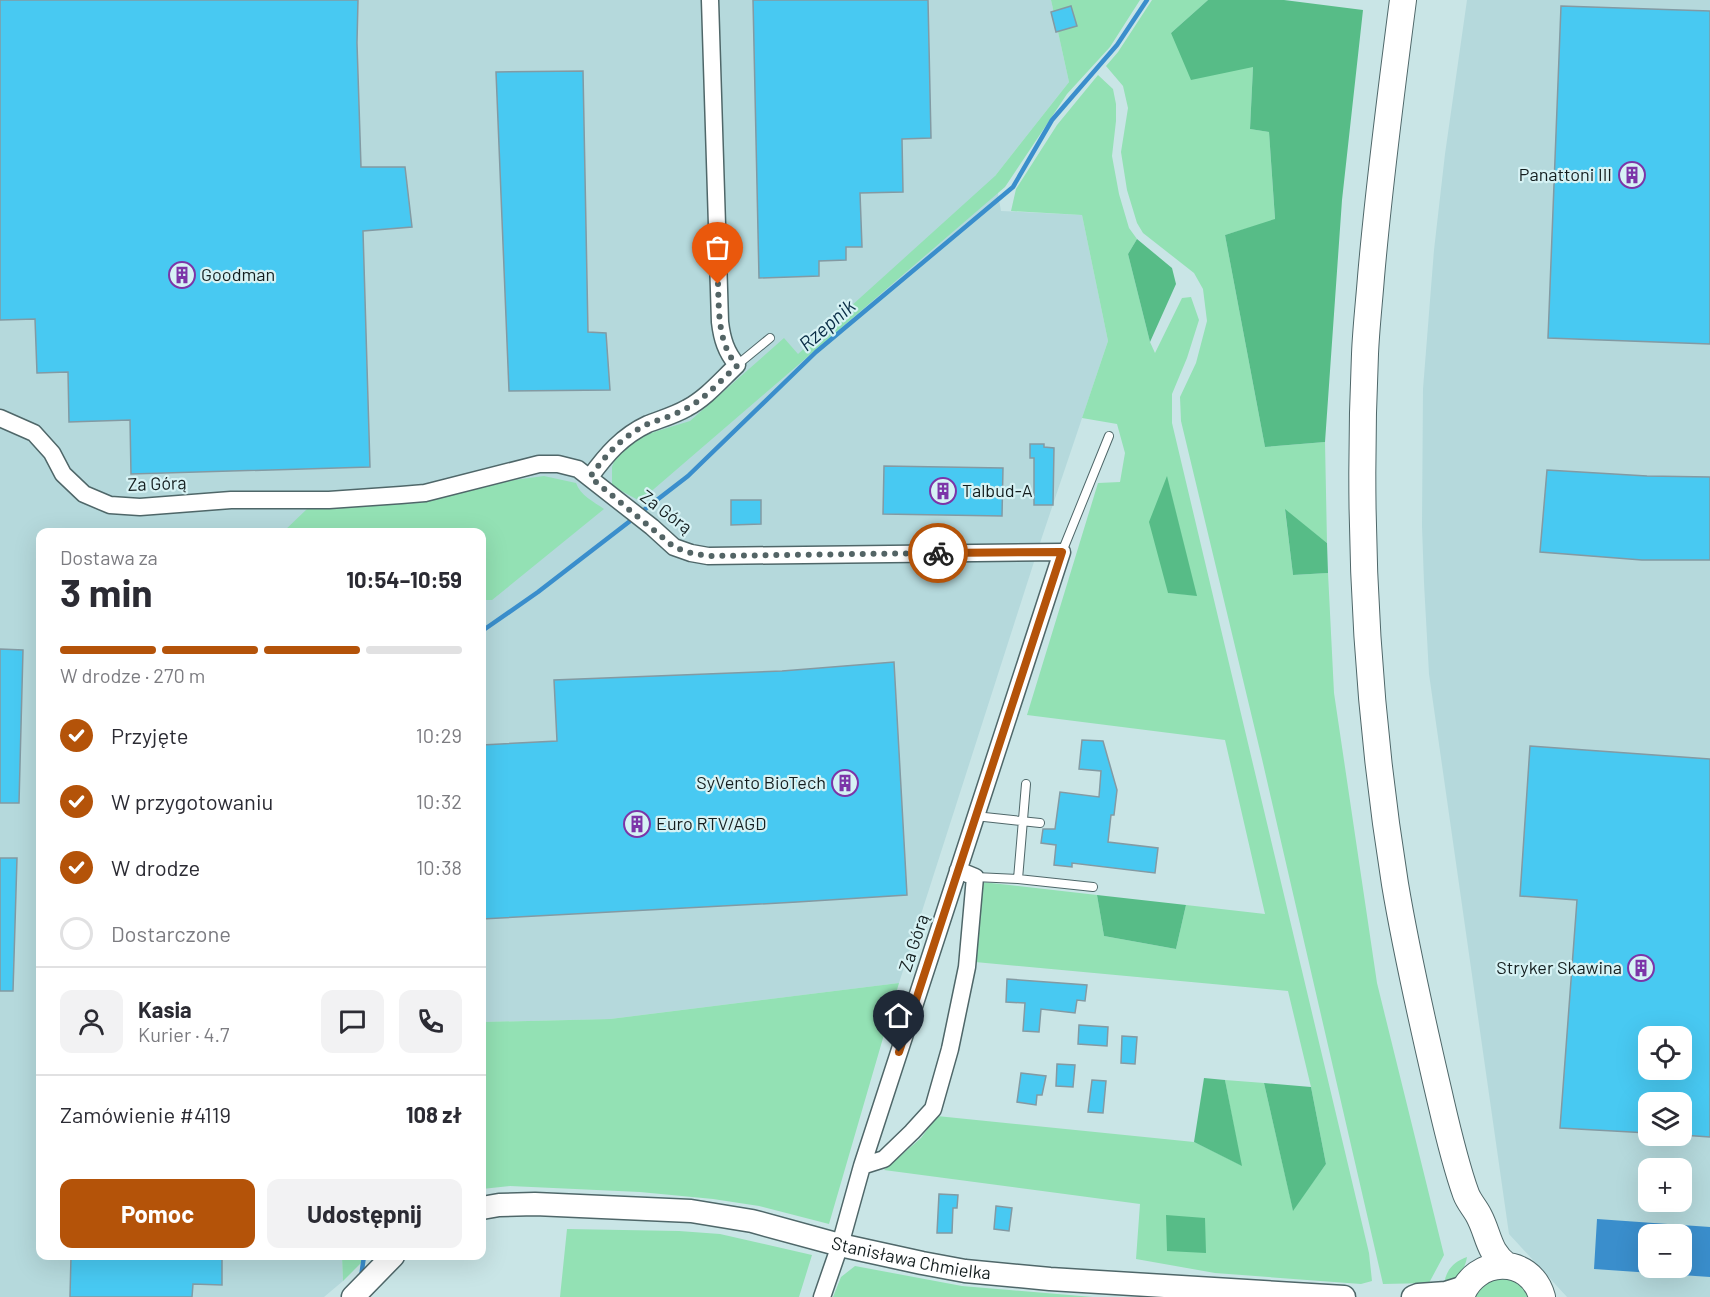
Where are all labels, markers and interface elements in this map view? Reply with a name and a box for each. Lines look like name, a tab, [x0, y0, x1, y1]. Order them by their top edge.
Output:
building icon: Panattoni III	[1617, 160, 1647, 190]
place label: Panattoni III	[1519, 163, 1612, 185]
pin	[692, 222, 743, 284]
icon: bag	[701, 231, 734, 264]
building icon: Goodman	[167, 260, 197, 290]
place label: Goodman	[201, 263, 275, 285]
water label: Rzepnik	[793, 293, 860, 355]
street label: Za Górą	[127, 471, 187, 495]
building icon: Talbud-A	[928, 476, 958, 506]
place label: Talbud-A	[962, 479, 1033, 501]
street label: Za Górą	[636, 485, 697, 538]
courier	[908, 523, 968, 583]
icon: bike	[922, 537, 955, 570]
text: Dostawa za	[60, 545, 158, 569]
text: 10:54–10:59	[346, 566, 462, 592]
text: 3 min	[60, 568, 153, 615]
text: W drodze · 270 m	[60, 663, 205, 687]
icon: check	[60, 719, 93, 752]
text: Przyjęte	[111, 722, 188, 748]
text: 10:29	[416, 723, 462, 747]
building icon: SyVento BioTech	[830, 768, 860, 798]
place label: SyVento BioTech	[696, 771, 826, 793]
icon: check	[60, 785, 93, 818]
text: W przygotowaniu	[111, 788, 273, 814]
text: 10:32	[416, 789, 462, 813]
building icon: Euro RTV/AGD	[622, 809, 652, 839]
place label: Euro RTV/AGD	[656, 812, 766, 834]
icon: check	[60, 851, 93, 884]
text: W drodze	[111, 854, 200, 880]
text: 10:38	[416, 855, 462, 879]
street label: Za Górą	[893, 911, 933, 974]
text: Dostarczone	[111, 920, 231, 946]
building icon: Stryker Skawina	[1626, 953, 1656, 983]
place label: Stryker Skawina	[1496, 956, 1622, 978]
button: person	[60, 990, 123, 1053]
button: chat	[321, 990, 384, 1053]
button: phone	[399, 990, 462, 1053]
pin	[873, 990, 924, 1052]
text: Kasia	[138, 996, 192, 1022]
icon: home	[882, 999, 915, 1032]
text: Kurier · 4.7	[138, 1022, 230, 1046]
map controls	[1638, 1026, 1692, 1278]
button: locate	[1638, 1026, 1692, 1080]
button: layers	[1638, 1092, 1692, 1146]
text: Zamówienie #4119	[60, 1101, 231, 1127]
text: 108 zł	[406, 1101, 462, 1127]
button: +	[1638, 1158, 1692, 1212]
button: Pomoc	[60, 1179, 255, 1248]
button: Udostępnij	[267, 1179, 462, 1248]
button: −	[1638, 1224, 1692, 1278]
street label: Stanisława Chmielka	[829, 1231, 992, 1283]

